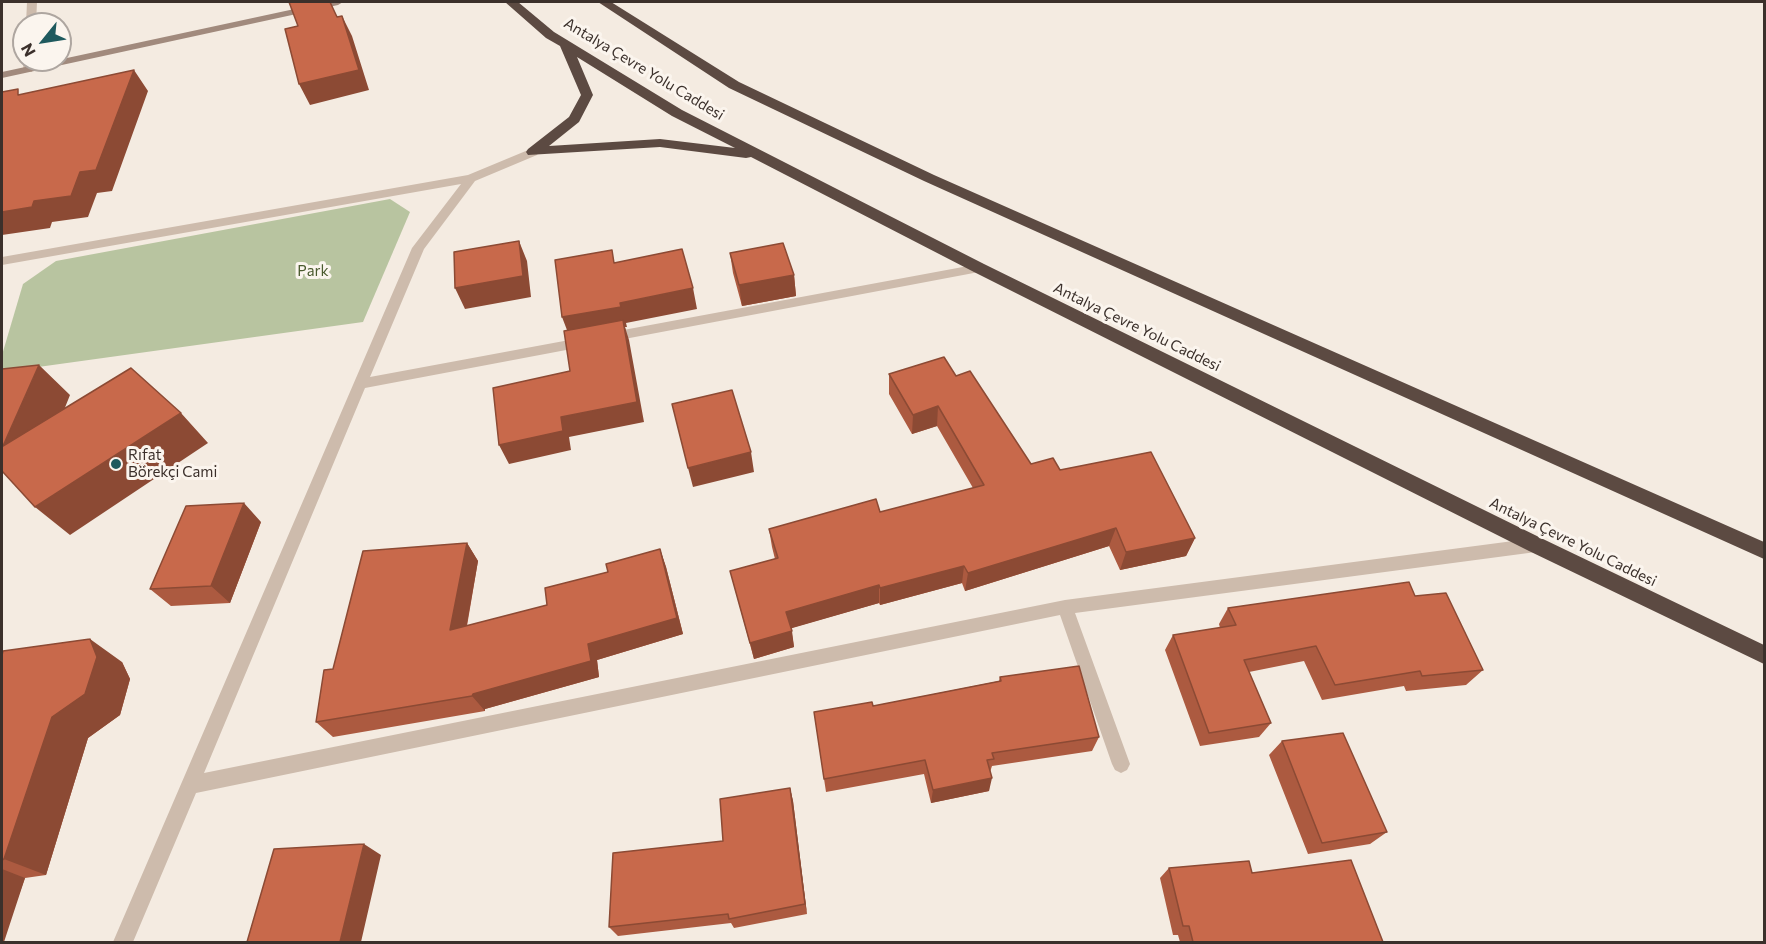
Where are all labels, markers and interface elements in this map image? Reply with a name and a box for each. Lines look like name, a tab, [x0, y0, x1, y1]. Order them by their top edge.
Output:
north arrow	[12, 12, 72, 72]
street label: Antalya Çevre Yolu Caddesi	[561, 14, 727, 124]
text: N	[16, 40, 39, 60]
park label: Park	[297, 262, 329, 280]
street label: Antalya Çevre Yolu Caddesi	[1050, 279, 1224, 375]
place label: Rıfat Börekçi Cami	[128, 446, 217, 481]
marker: Rıfat Börekçi Cami	[109, 457, 123, 471]
street label: Antalya Çevre Yolu Caddesi	[1486, 494, 1660, 590]

